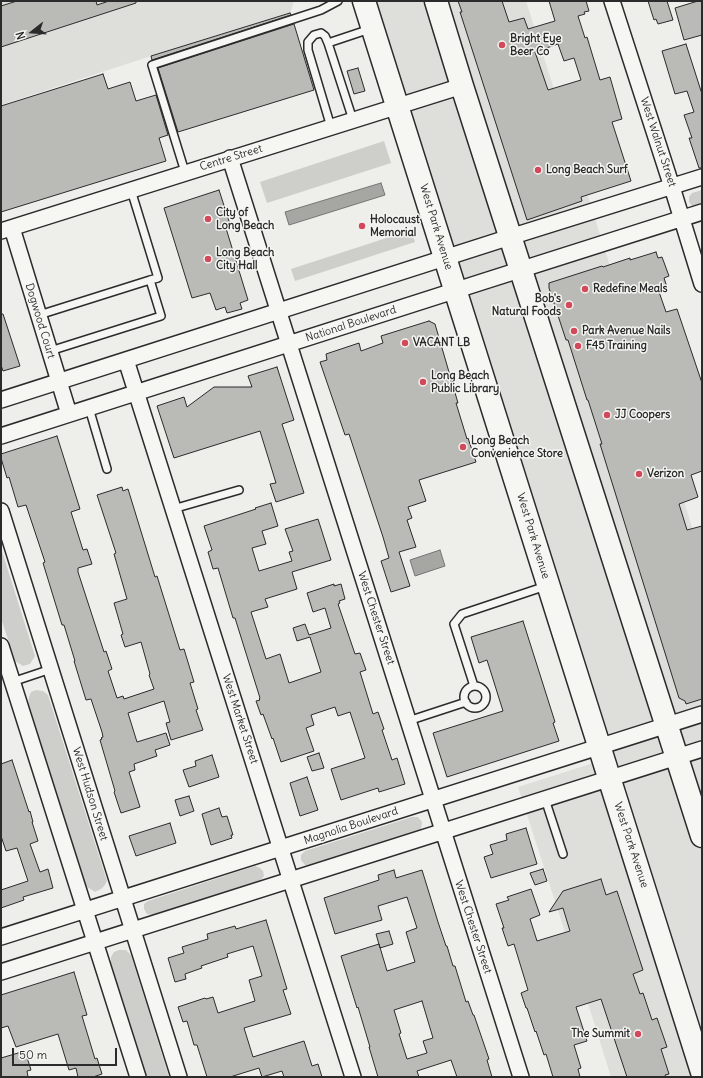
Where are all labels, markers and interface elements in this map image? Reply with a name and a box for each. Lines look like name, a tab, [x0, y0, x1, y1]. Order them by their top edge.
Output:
north arrow	[12, 12, 52, 52]
text: N	[13, 30, 28, 41]
place label: Bright Eye Beer Co	[510, 32, 561, 58]
marker: Bright Eye Beer Co	[497, 40, 507, 50]
street label: West Walnut Street	[637, 95, 679, 189]
street label: Centre Street	[198, 142, 264, 174]
place label: Long Beach Surf	[546, 163, 628, 177]
marker: Long Beach Surf	[533, 165, 543, 175]
street label: West Park Avenue	[417, 182, 455, 272]
place label: City of Long Beach	[216, 206, 274, 232]
place label: Holocaust Memorial	[370, 213, 420, 239]
marker: City of Long Beach	[203, 214, 213, 224]
marker: Holocaust Memorial	[357, 221, 367, 231]
place label: Long Beach City Hall	[216, 246, 274, 272]
marker: Long Beach City Hall	[203, 254, 213, 264]
street label: Dogwood Court	[22, 282, 58, 360]
place label: Redefine Meals	[593, 282, 668, 296]
marker: Redefine Meals	[580, 284, 590, 294]
place label: Bob's Natural Foods	[492, 292, 561, 318]
marker: Bob's Natural Foods	[564, 300, 574, 310]
street label: National Boulevard	[304, 303, 398, 345]
place label: Park Avenue Nails	[582, 324, 671, 338]
marker: Park Avenue Nails	[569, 326, 579, 336]
place label: VACANT LB	[413, 336, 470, 350]
marker: VACANT LB	[400, 338, 410, 348]
place label: F45 Training	[586, 339, 647, 353]
marker: F45 Training	[573, 341, 583, 351]
place label: Long Beach Public Library	[431, 369, 499, 395]
marker: Long Beach Public Library	[418, 377, 428, 387]
place label: JJ Coopers	[615, 408, 670, 422]
marker: JJ Coopers	[602, 410, 612, 420]
place label: Long Beach Convenience Store	[471, 434, 563, 460]
marker: Long Beach Convenience Store	[458, 442, 468, 452]
place label: Verizon	[647, 467, 684, 481]
marker: Verizon	[634, 469, 644, 479]
street label: West Park Avenue	[514, 491, 552, 581]
street label: West Chester Street	[355, 570, 397, 666]
street label: West Market Street	[219, 672, 261, 766]
street label: West Hudson Street	[69, 746, 111, 842]
street label: West Park Avenue	[611, 801, 651, 889]
street label: Magnolia Boulevard	[302, 805, 400, 847]
street label: West Chester Street	[452, 879, 494, 975]
place label: The Summit	[571, 1027, 630, 1041]
marker: The Summit	[633, 1029, 643, 1039]
scale bar	[14, 1040, 119, 1066]
text: 50 m	[19, 1047, 47, 1062]

